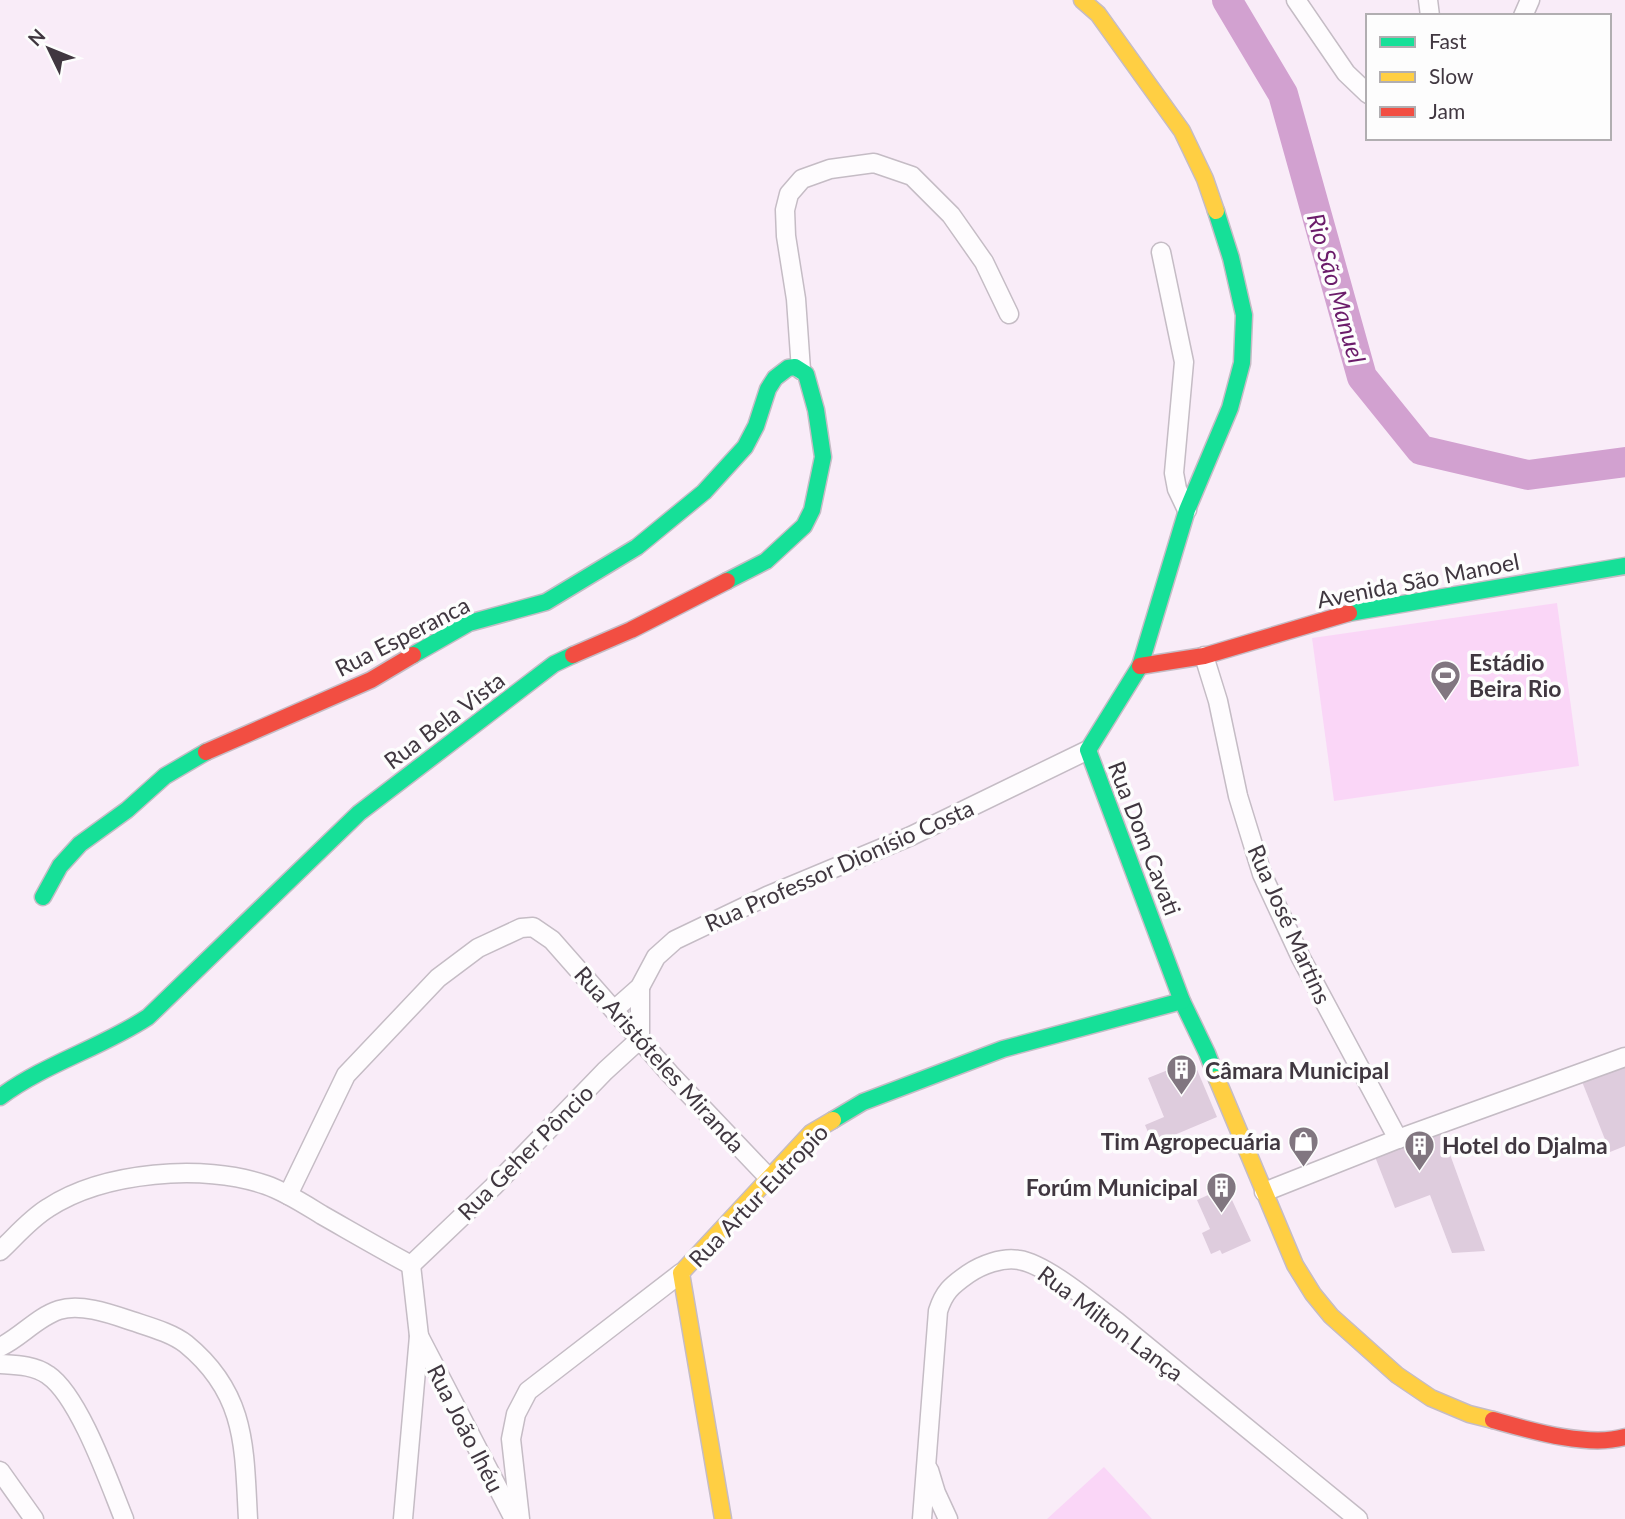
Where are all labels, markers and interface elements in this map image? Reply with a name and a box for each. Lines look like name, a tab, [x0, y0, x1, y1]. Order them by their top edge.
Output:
north arrow	[14, 14, 84, 84]
legend	[1366, 14, 1611, 140]
text: N	[23, 24, 50, 50]
text: Fast	[1429, 28, 1467, 53]
text: Slow	[1429, 63, 1474, 88]
text: Jam	[1429, 98, 1465, 123]
water label: Rio São Manuel	[1302, 210, 1372, 367]
street label: Avenida São Manoel	[1314, 547, 1522, 613]
street label: Rua Esperanca	[330, 590, 474, 682]
place label: Estádio Beira Rio	[1469, 648, 1561, 702]
sports icon: Estádio Beira Rio	[1429, 658, 1463, 702]
street label: Rua Bela Vista	[378, 666, 510, 774]
street label: Rua Dom Cavati	[1103, 757, 1187, 919]
street label: Rua Professor Dionísio Costa	[700, 793, 978, 937]
street label: Rua José Martins	[1242, 840, 1338, 1008]
street label: Rua Aristóteles Miranda	[569, 960, 751, 1158]
building icon: Câmara Municipal	[1165, 1053, 1199, 1097]
place label: Câmara Municipal	[1205, 1056, 1389, 1084]
street label: Rua Geher Pôncio	[451, 1078, 599, 1226]
street label: Rua Artur Eutropio	[683, 1118, 833, 1272]
shop icon: Tim Agropecuária	[1287, 1124, 1321, 1168]
place label: Tim Agropecuária	[1101, 1127, 1281, 1155]
building icon: Hotel do Djalma	[1402, 1128, 1436, 1172]
place label: Hotel do Djalma	[1442, 1131, 1608, 1159]
building icon: Forúm Municipal	[1204, 1170, 1238, 1214]
place label: Forúm Municipal	[1026, 1173, 1198, 1201]
street label: Rua Milton Lança	[1033, 1259, 1189, 1387]
street label: Rua João Ihéu	[422, 1359, 510, 1497]

